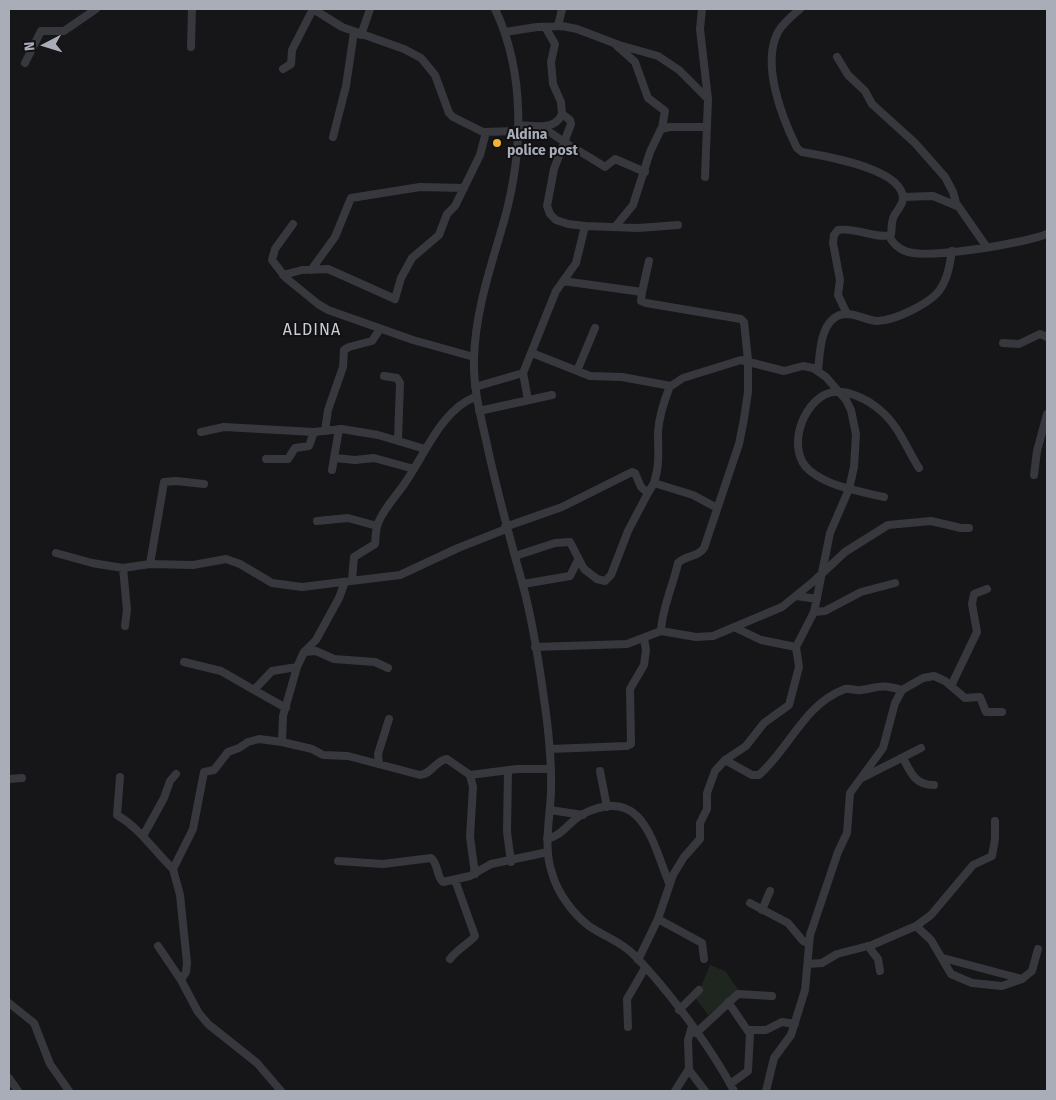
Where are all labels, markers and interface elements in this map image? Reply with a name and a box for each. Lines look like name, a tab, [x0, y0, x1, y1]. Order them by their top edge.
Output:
north arrow	[20, 20, 70, 70]
text: N	[21, 41, 38, 52]
place label: Aldina police post	[507, 127, 578, 160]
marker: Aldina police post	[491, 137, 503, 149]
district label: ALDINA	[282, 321, 342, 341]

